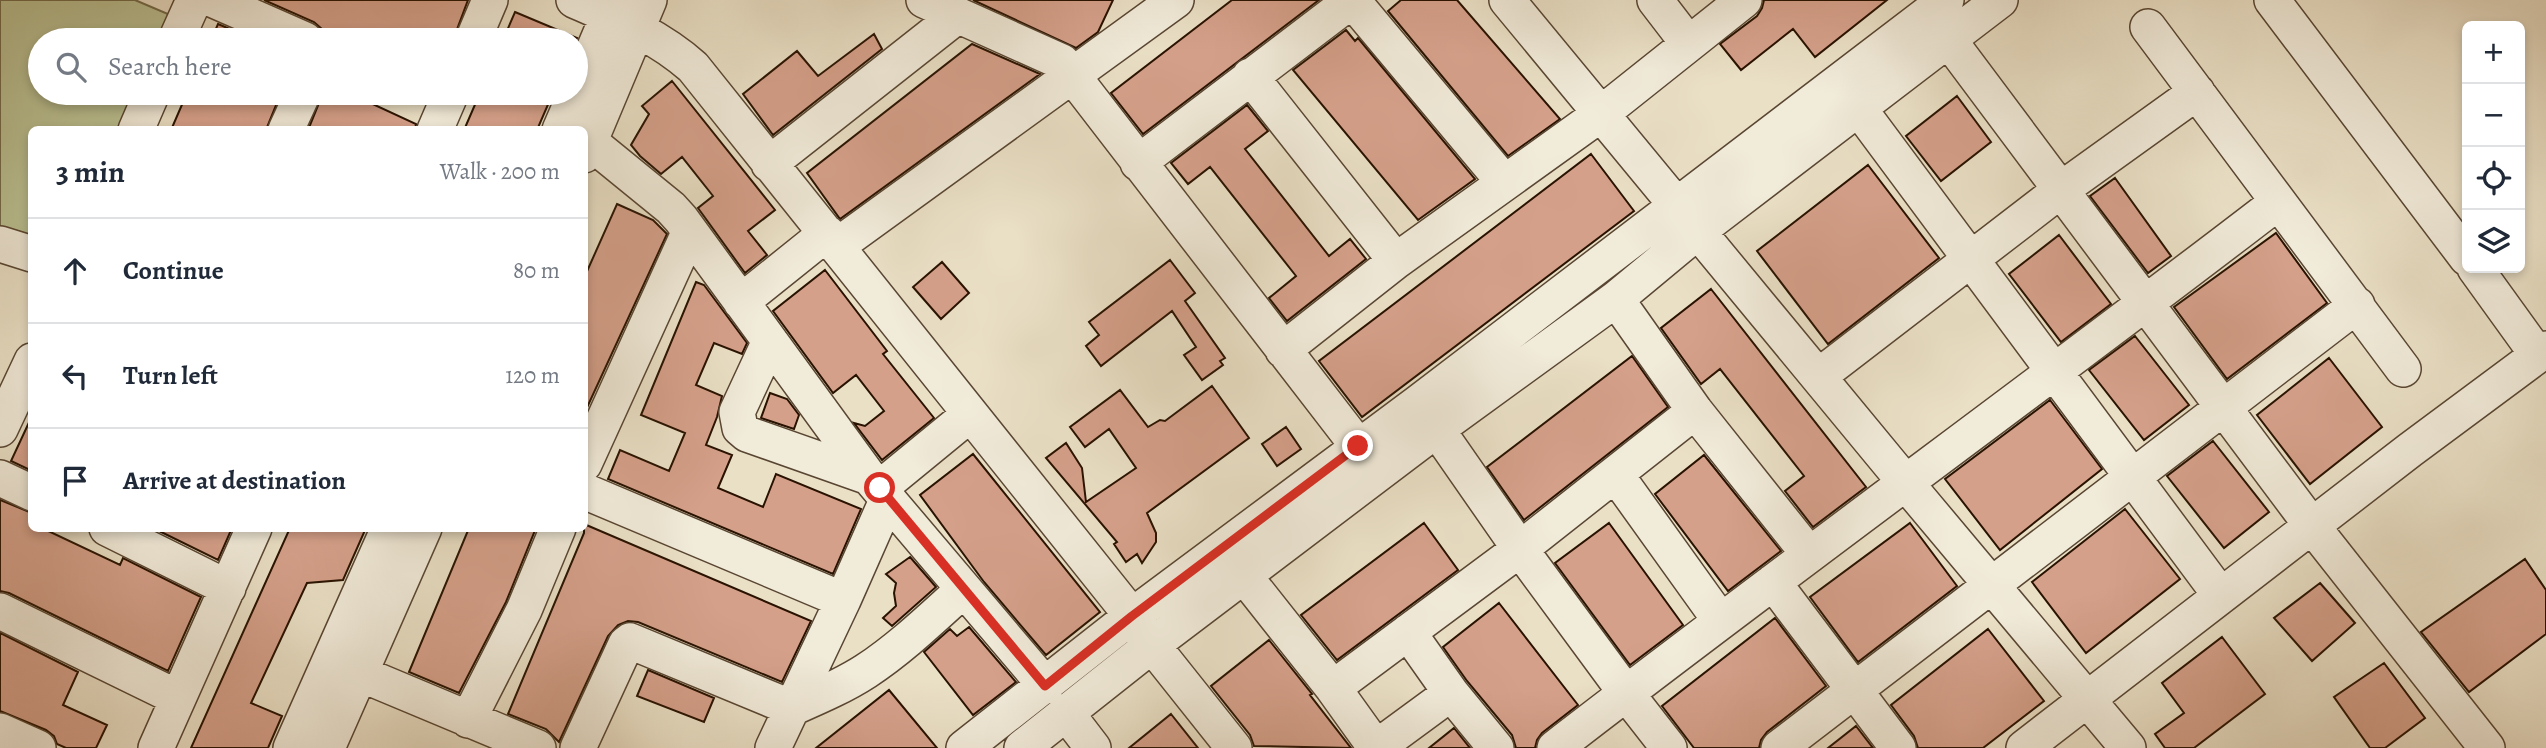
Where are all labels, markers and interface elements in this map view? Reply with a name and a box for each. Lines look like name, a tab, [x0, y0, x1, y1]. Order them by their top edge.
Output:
map controls	[2462, 21, 2525, 273]
button: +	[2462, 21, 2525, 84]
search box	[28, 28, 588, 105]
icon: search	[52, 48, 90, 86]
text: Search here	[108, 49, 232, 84]
button: −	[2462, 84, 2525, 147]
button: locate	[2462, 147, 2525, 210]
text: 3 min	[56, 152, 125, 192]
text: Walk · 200 m	[440, 156, 560, 187]
button: layers	[2462, 210, 2525, 273]
icon: ahead	[56, 252, 94, 290]
text: Continue	[123, 253, 224, 288]
text: 80 m	[513, 255, 560, 286]
icon: left	[56, 357, 94, 395]
text: Turn left	[123, 358, 218, 393]
text: 120 m	[505, 360, 560, 391]
route end	[1342, 430, 1373, 461]
icon: arrive	[56, 462, 94, 500]
text: Arrive at destination	[123, 463, 346, 498]
route start	[864, 472, 895, 503]

